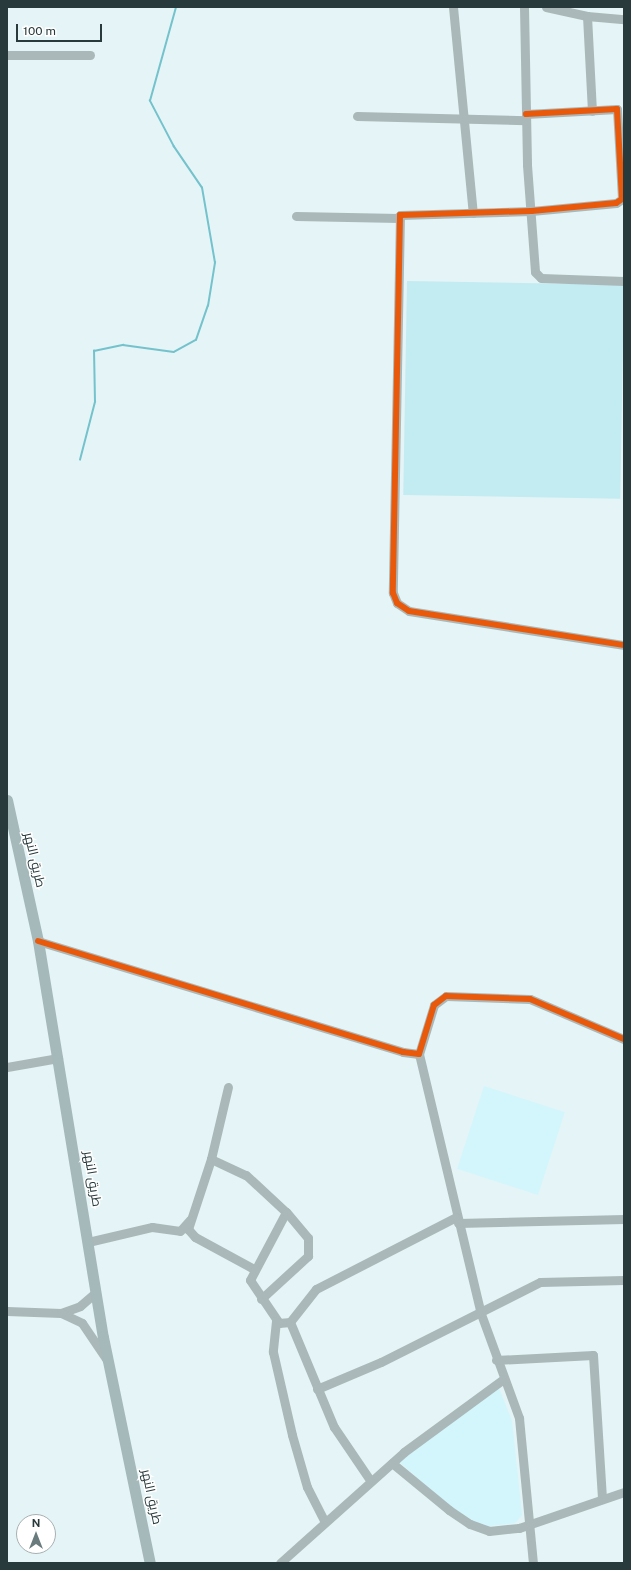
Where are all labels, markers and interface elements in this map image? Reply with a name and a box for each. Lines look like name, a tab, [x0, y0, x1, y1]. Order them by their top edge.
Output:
scale bar	[18, 16, 104, 42]
text: 100 m	[23, 24, 56, 38]
street label: طريق النهر	[20, 831, 48, 889]
street label: طريق النهر	[80, 1150, 104, 1208]
street label: طريق النهر	[138, 1468, 164, 1526]
north arrow	[16, 1514, 56, 1554]
text: N	[32, 1517, 40, 1529]

